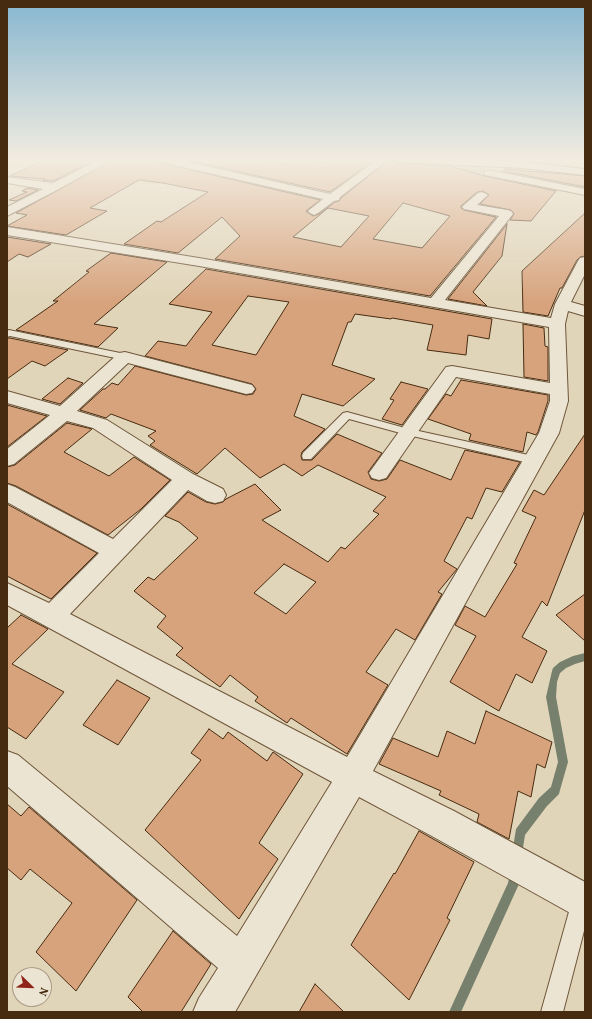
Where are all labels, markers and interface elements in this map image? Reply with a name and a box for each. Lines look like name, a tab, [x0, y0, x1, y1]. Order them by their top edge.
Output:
north arrow	[12, 967, 52, 1007]
text: N	[34, 985, 51, 998]

